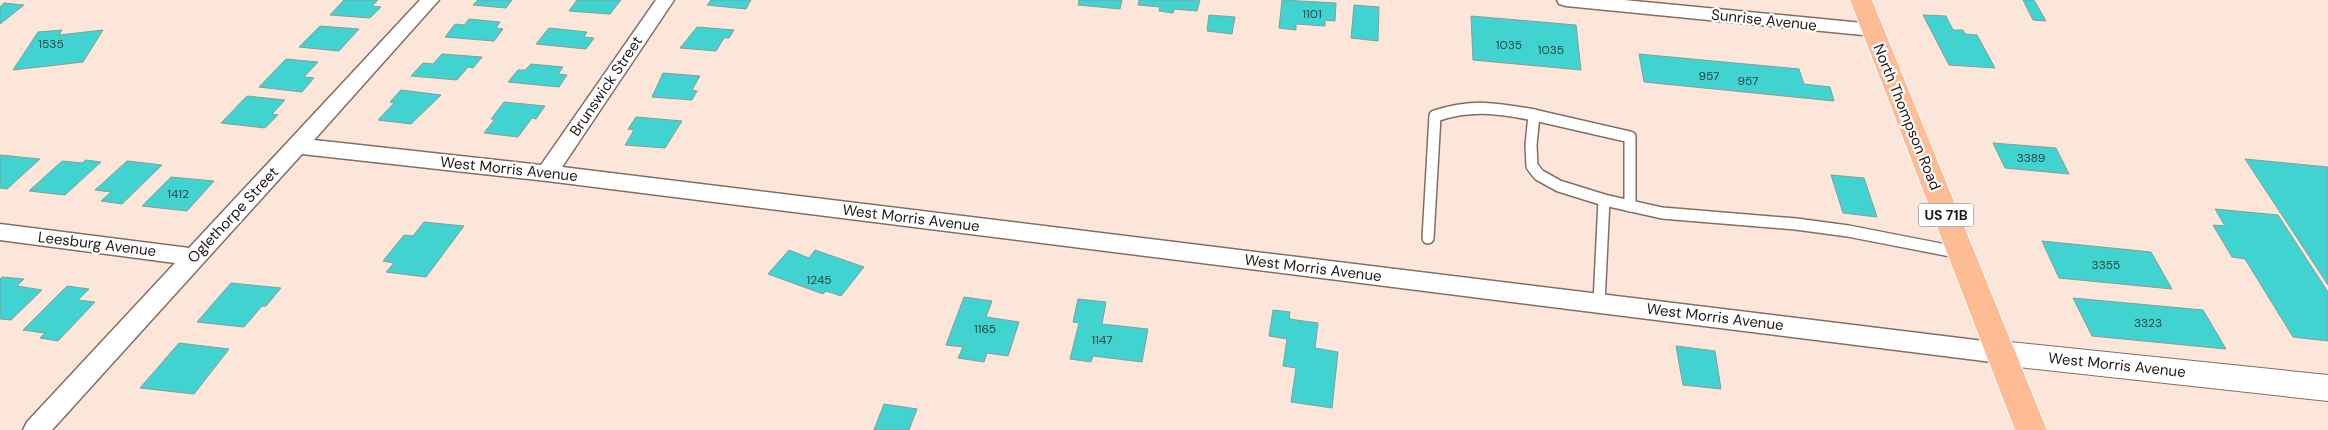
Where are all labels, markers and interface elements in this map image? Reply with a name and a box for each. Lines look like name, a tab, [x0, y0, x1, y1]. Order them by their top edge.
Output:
street label: Sunrise Avenue	[1710, 5, 1818, 35]
house number: 1101	[1302, 6, 1322, 22]
street label: Brunswick Street	[565, 32, 647, 140]
house number: 1535	[38, 36, 64, 52]
house number: 1035	[1496, 37, 1522, 53]
street label: North Thompson Road	[1869, 41, 1945, 193]
house number: 1035	[1538, 42, 1564, 58]
house number: 957	[1698, 68, 1720, 84]
house number: 957	[1737, 73, 1759, 89]
house number: 3389	[2017, 150, 2045, 166]
street label: West Morris Avenue	[439, 152, 579, 186]
street label: Oglethorpe Street	[183, 162, 283, 268]
house number: 1412	[167, 186, 189, 202]
street label: West Morris Avenue	[841, 200, 981, 236]
road number: US 71B	[1918, 204, 1974, 226]
street label: Leesburg Avenue	[37, 227, 157, 261]
street label: West Morris Avenue	[1243, 250, 1383, 286]
house number: 3355	[2092, 257, 2120, 273]
house number: 1245	[806, 272, 832, 288]
street label: West Morris Avenue	[1645, 299, 1785, 335]
house number: 3323	[2134, 315, 2162, 331]
house number: 1165	[974, 321, 996, 337]
house number: 1147	[1091, 332, 1113, 348]
street label: West Morris Avenue	[2047, 348, 2187, 382]

